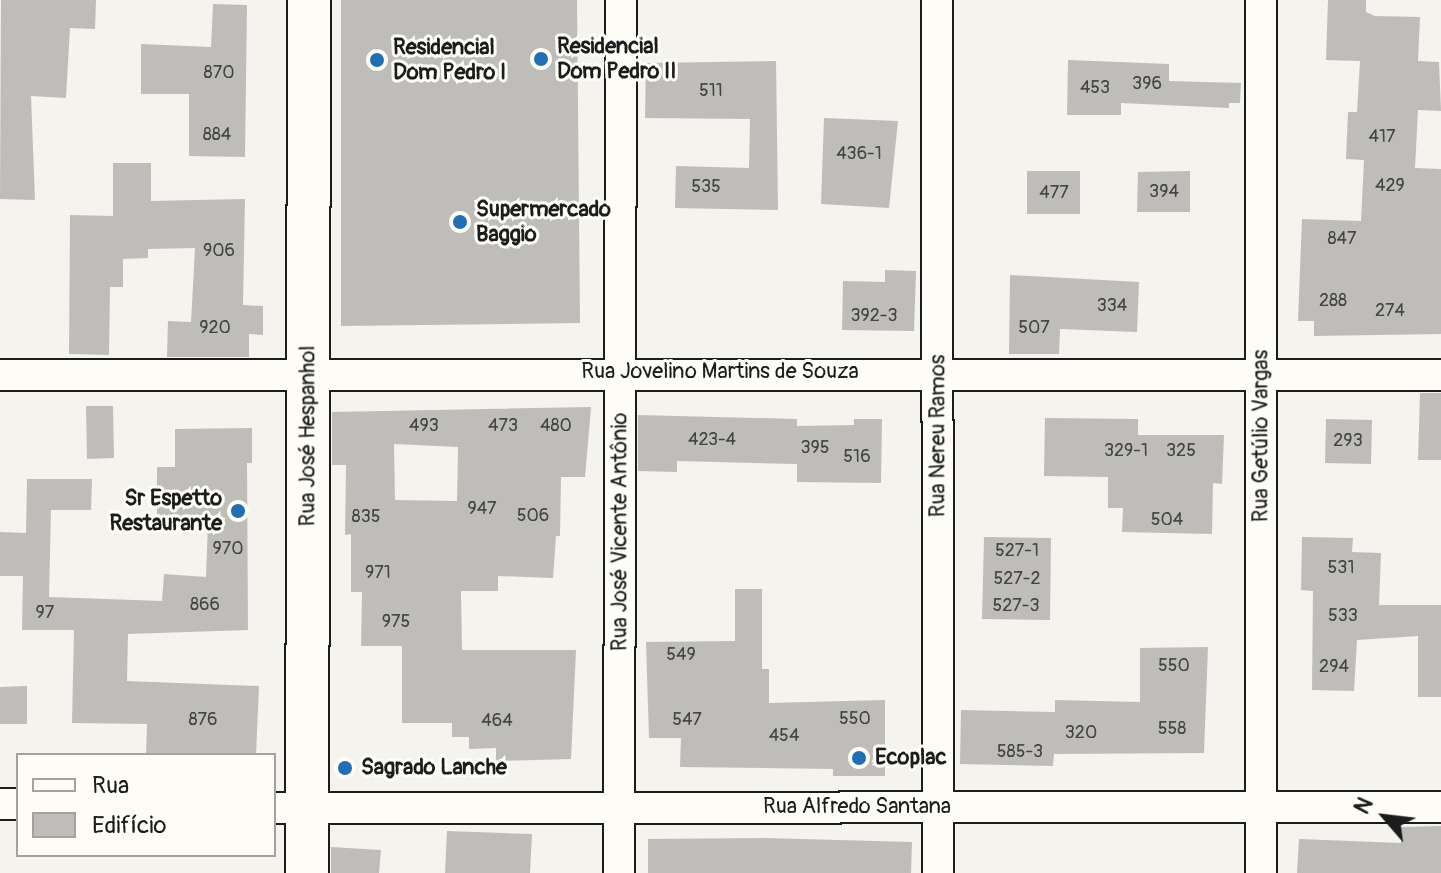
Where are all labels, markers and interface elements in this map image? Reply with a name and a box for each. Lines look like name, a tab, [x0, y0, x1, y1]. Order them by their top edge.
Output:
place label: Residencial Dom Pedro II	[557, 33, 676, 84]
place label: Residencial Dom Pedro I	[393, 34, 506, 86]
marker: Residencial Dom Pedro II	[532, 50, 550, 68]
marker: Residencial Dom Pedro I	[368, 51, 386, 69]
house number: 870	[204, 62, 234, 84]
house number: 396	[1132, 73, 1162, 95]
house number: 453	[1080, 77, 1110, 99]
house number: 511	[699, 80, 723, 102]
house number: 884	[203, 124, 231, 146]
house number: 417	[1369, 126, 1395, 148]
house number: 436-1	[836, 143, 882, 165]
house number: 429	[1375, 175, 1405, 197]
house number: 535	[691, 176, 721, 198]
house number: 394	[1149, 181, 1179, 203]
house number: 477	[1039, 182, 1069, 204]
place label: Supermercado Baggio	[476, 196, 611, 248]
marker: Supermercado Baggio	[451, 213, 469, 231]
house number: 847	[1327, 228, 1357, 250]
house number: 906	[203, 240, 235, 262]
house number: 288	[1319, 290, 1347, 312]
house number: 334	[1097, 295, 1127, 317]
house number: 274	[1375, 300, 1405, 322]
house number: 392-3	[850, 305, 898, 327]
house number: 920	[199, 317, 231, 339]
house number: 507	[1018, 317, 1050, 339]
street label: Rua José Hespanhol	[295, 346, 321, 526]
street label: Rua Getúlio Vargas	[1248, 350, 1274, 522]
street label: Rua Nereu Ramos	[925, 355, 951, 517]
street label: Rua Jovelino Martins de Souza	[581, 359, 859, 385]
street label: Rua José Vicente Antônio	[607, 413, 633, 651]
house number: 493	[409, 415, 439, 437]
house number: 473	[488, 415, 518, 437]
house number: 480	[540, 415, 572, 437]
house number: 423-4	[688, 429, 736, 451]
house number: 293	[1333, 430, 1363, 452]
house number: 395	[800, 437, 830, 459]
house number: 329-1	[1104, 440, 1148, 462]
house number: 325	[1166, 440, 1196, 462]
house number: 516	[843, 446, 871, 468]
place label: Sr Espetto Restaurante	[109, 485, 222, 536]
house number: 947	[467, 498, 497, 520]
marker: Sr Espetto Restaurante	[229, 502, 247, 520]
house number: 506	[517, 505, 549, 527]
house number: 835	[352, 506, 380, 528]
house number: 504	[1151, 509, 1183, 531]
house number: 970	[212, 538, 244, 560]
house number: 527-1	[995, 540, 1039, 562]
house number: 531	[1328, 557, 1354, 579]
house number: 971	[365, 562, 391, 584]
house number: 527-2	[993, 568, 1041, 590]
house number: 866	[190, 594, 220, 616]
house number: 527-3	[992, 595, 1040, 617]
house number: 97	[36, 602, 54, 624]
house number: 533	[1328, 605, 1358, 627]
house number: 975	[382, 611, 410, 633]
house number: 549	[666, 644, 696, 666]
house number: 550	[1158, 655, 1190, 677]
house number: 294	[1319, 656, 1349, 678]
house number: 550	[839, 708, 871, 730]
house number: 876	[188, 709, 218, 731]
house number: 547	[672, 709, 702, 731]
house number: 464	[481, 710, 513, 732]
house number: 558	[1158, 718, 1186, 740]
house number: 320	[1065, 722, 1097, 744]
house number: 454	[769, 725, 799, 747]
house number: 585-3	[997, 741, 1043, 763]
place label: Ecoplac	[875, 745, 947, 771]
marker: Ecoplac	[850, 749, 868, 767]
legend	[16, 753, 276, 857]
place label: Sagrado Lanche	[361, 755, 507, 781]
marker: Sagrado Lanche	[336, 759, 354, 777]
text: Rua	[92, 771, 129, 800]
north arrow	[1345, 777, 1425, 857]
text: N	[1348, 793, 1380, 819]
street label: Rua Alfredo Santana	[763, 794, 951, 820]
text: Edifício	[92, 811, 166, 840]

